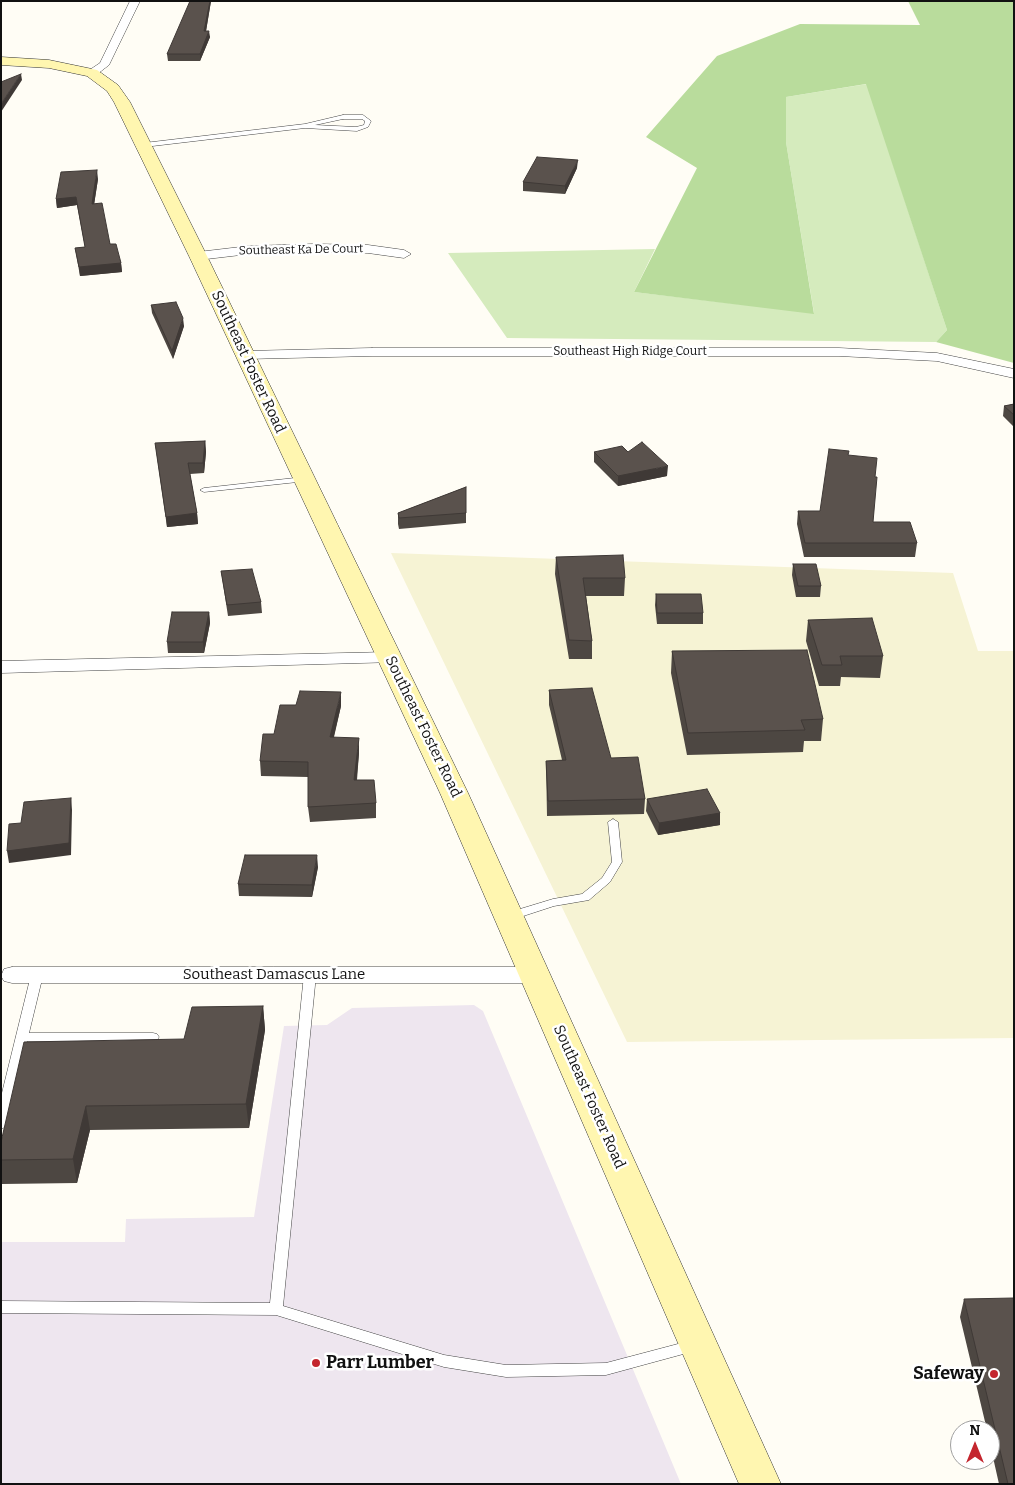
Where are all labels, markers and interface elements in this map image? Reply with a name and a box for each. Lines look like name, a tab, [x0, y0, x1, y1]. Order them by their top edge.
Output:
street label: Southeast Ka De Court	[239, 242, 363, 258]
street label: Southeast Foster Road	[207, 288, 289, 436]
street label: Southeast High Ridge Court	[553, 345, 707, 359]
street label: Southeast Foster Road	[381, 653, 465, 801]
street label: Southeast Damascus Lane	[183, 966, 365, 984]
street label: Southeast Foster Road	[549, 1022, 629, 1172]
place label: Parr Lumber	[326, 1352, 434, 1374]
marker: Parr Lumber	[310, 1357, 322, 1369]
place label: Safeway	[913, 1363, 984, 1385]
marker: Safeway	[988, 1368, 1000, 1380]
north arrow	[950, 1420, 1000, 1470]
text: N	[970, 1422, 980, 1439]

